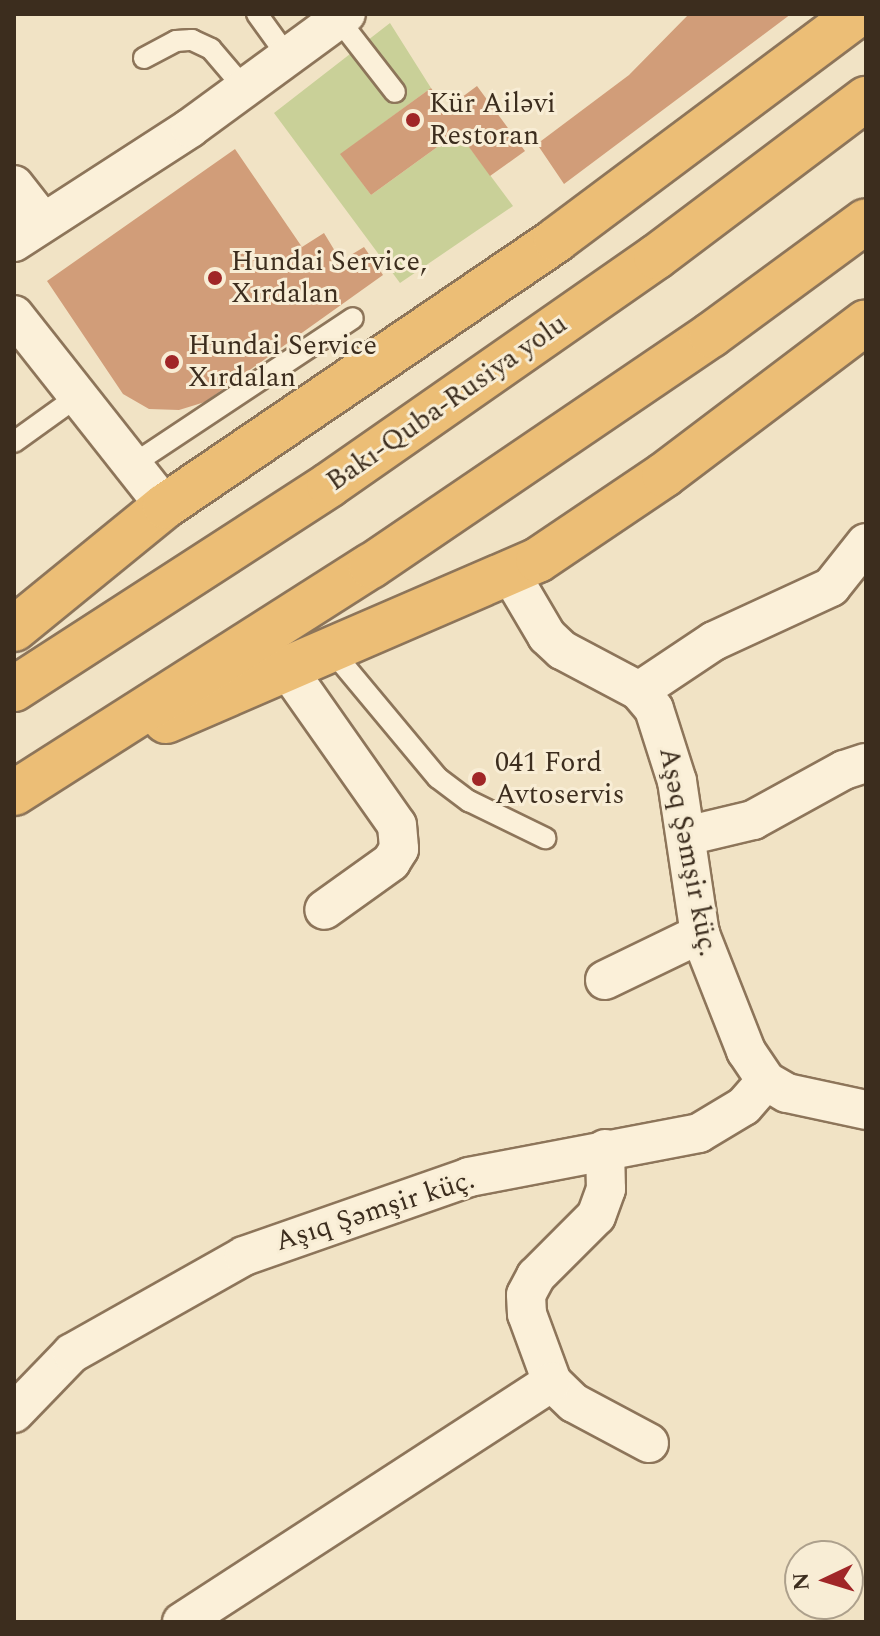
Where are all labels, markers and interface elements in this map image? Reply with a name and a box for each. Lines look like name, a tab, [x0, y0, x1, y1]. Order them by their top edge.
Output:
place label: Kür Ailəvi Restoran	[429, 87, 556, 153]
marker: Kür Ailəvi Restoran	[404, 111, 422, 129]
place label: Hundai Service, Xırdalan	[231, 245, 427, 311]
marker: Hundai Service, Xırdalan	[206, 269, 224, 287]
street label: Bakı-Quba-Rusiya yolu	[320, 307, 574, 499]
place label: Hundai Service Xırdalan	[188, 329, 377, 395]
marker: Hundai Service Xırdalan	[163, 353, 181, 371]
street label: Aşəq Şəmşir küç.	[651, 745, 725, 959]
place label: 041 Ford Avtoservis	[495, 746, 625, 812]
marker: 041 Ford Avtoservis	[470, 770, 488, 788]
street label: Aşıq Şəmşir küç.	[271, 1163, 479, 1259]
north arrow	[784, 1540, 864, 1620]
text: N	[784, 1571, 819, 1592]

